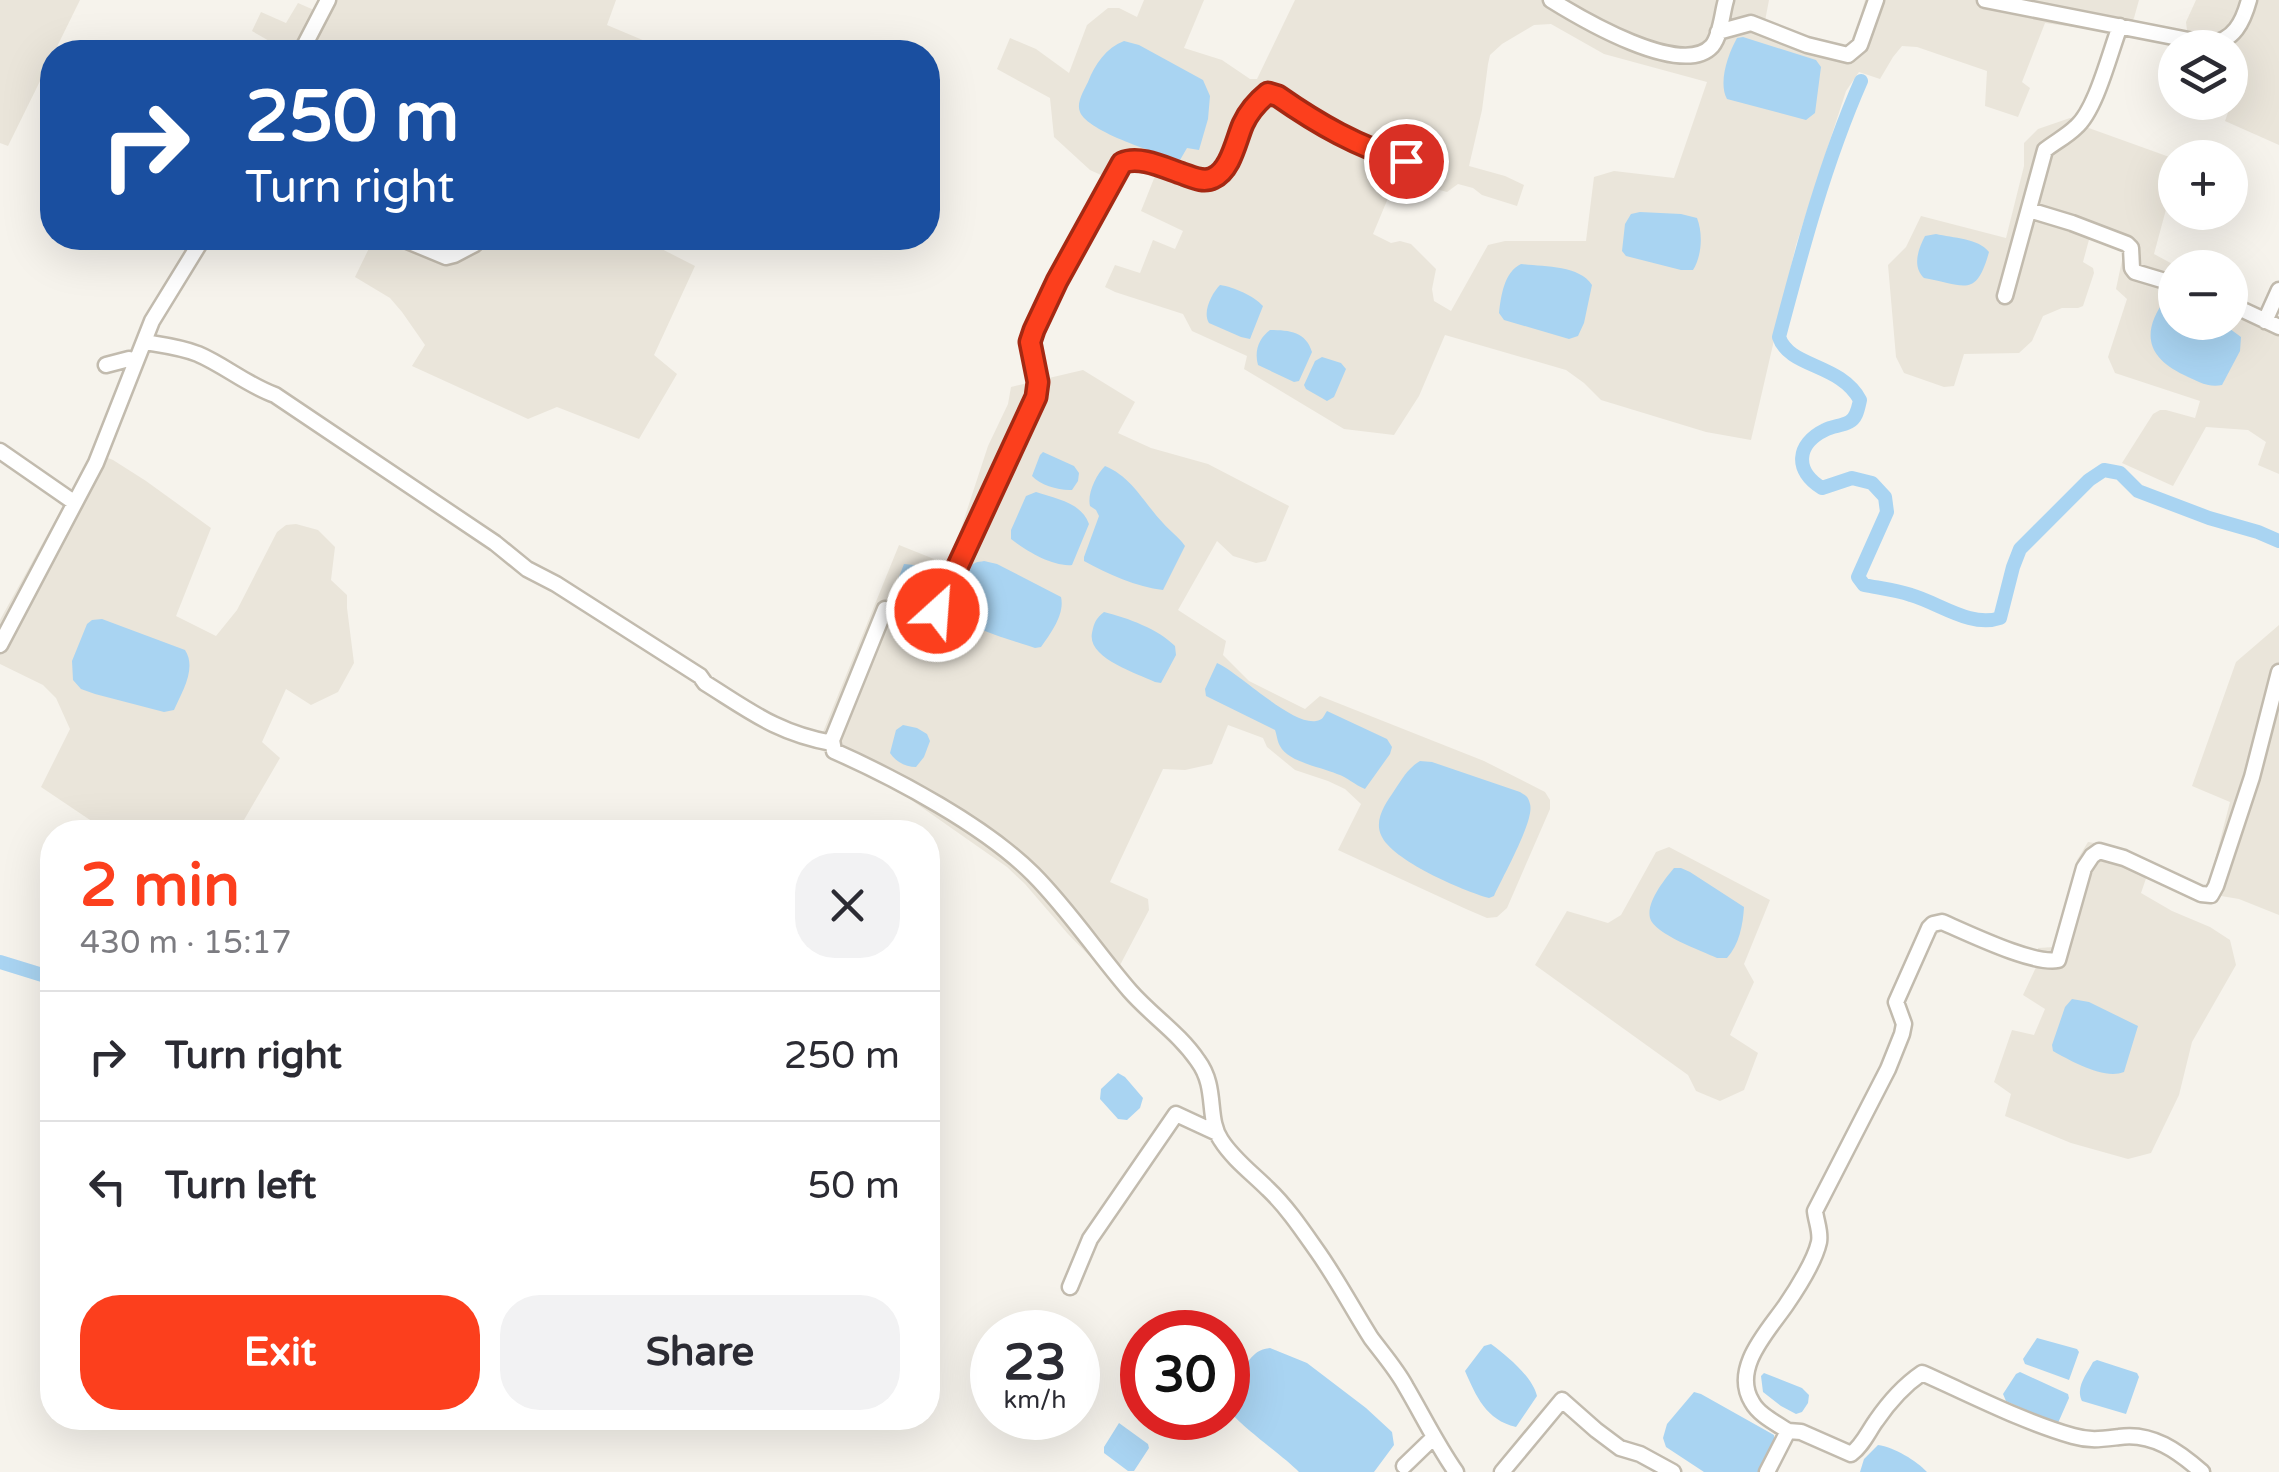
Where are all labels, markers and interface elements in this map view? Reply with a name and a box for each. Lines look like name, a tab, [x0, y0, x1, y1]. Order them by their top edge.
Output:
map controls	[2158, 30, 2248, 340]
button: layers	[2158, 30, 2248, 120]
text: 250 m	[245, 76, 459, 160]
icon: right	[80, 80, 210, 210]
pin	[1364, 119, 1449, 204]
icon: arrive	[1379, 134, 1434, 189]
button: +	[2158, 140, 2248, 230]
text: Turn right	[245, 161, 454, 215]
button: −	[2158, 250, 2248, 340]
position arrow	[885, 559, 989, 663]
text: 2 min	[80, 850, 240, 922]
button: close	[795, 853, 900, 958]
text: 430 m · 15:17	[80, 924, 292, 962]
icon: right	[80, 1029, 135, 1084]
text: Turn right	[165, 1033, 342, 1079]
text: 250 m	[784, 1033, 900, 1079]
icon: left	[80, 1159, 135, 1214]
text: Turn left	[165, 1163, 316, 1209]
text: 50 m	[808, 1163, 900, 1209]
button: Exit	[80, 1295, 480, 1410]
button: Share	[500, 1295, 900, 1410]
speed limit sign: 30	[1120, 1310, 1250, 1440]
text: 23	[1004, 1333, 1066, 1393]
text: km/h	[1004, 1385, 1066, 1415]

